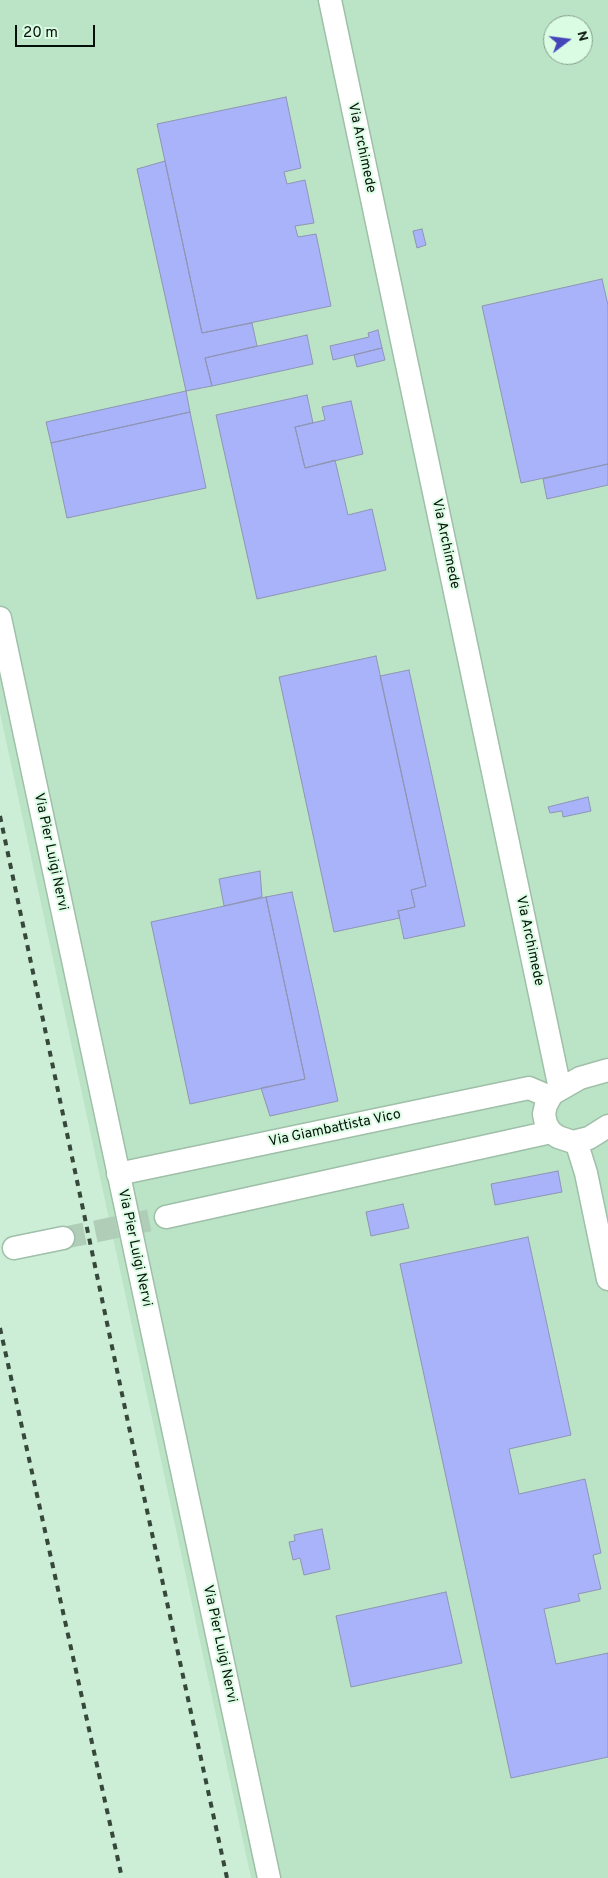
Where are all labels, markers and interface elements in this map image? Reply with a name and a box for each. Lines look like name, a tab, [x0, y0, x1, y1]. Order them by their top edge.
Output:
scale bar	[18, 15, 98, 47]
north arrow	[543, 15, 593, 65]
text: 20 m	[23, 24, 58, 43]
text: N	[572, 29, 592, 43]
street label: Via Archimede	[343, 101, 379, 195]
street label: Via Archimede	[427, 497, 463, 591]
street label: Via Pier Luigi Nervi	[29, 792, 71, 912]
street label: Via Archimede	[511, 894, 547, 988]
street label: Via Giambattista Vico	[267, 1107, 403, 1151]
street label: Via Pier Luigi Nervi	[113, 1188, 155, 1308]
street label: Via Pier Luigi Nervi	[198, 1584, 240, 1704]

